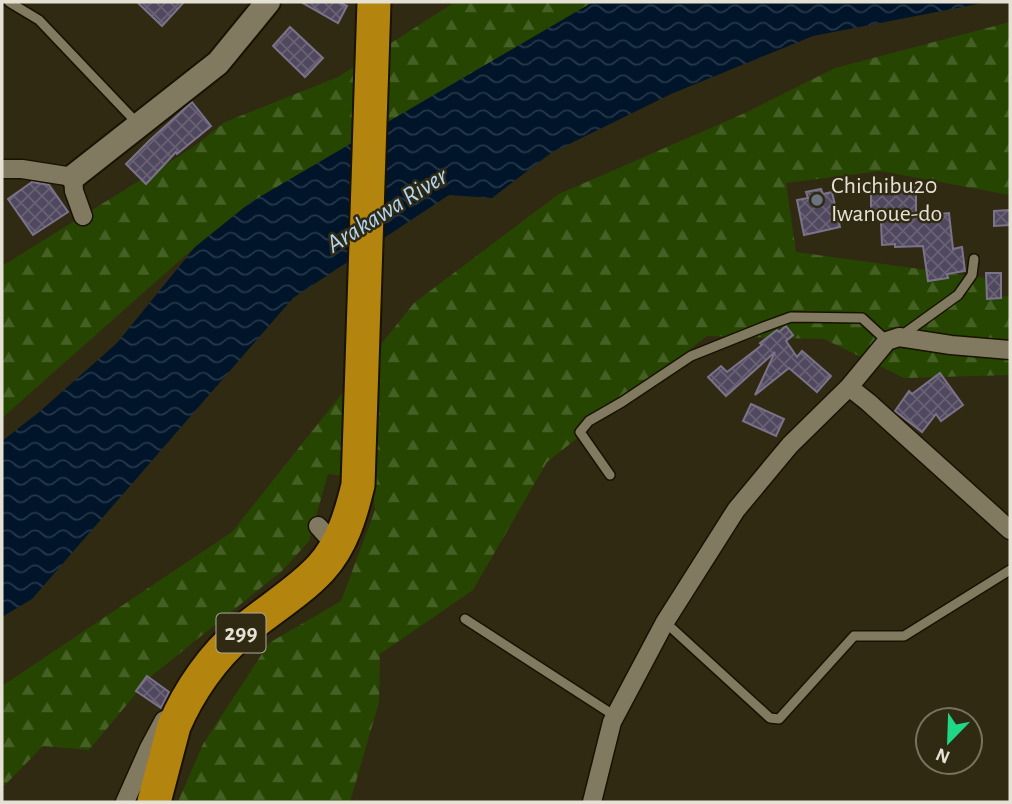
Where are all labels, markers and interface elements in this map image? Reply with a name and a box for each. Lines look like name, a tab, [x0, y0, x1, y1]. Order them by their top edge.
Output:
water label: Arakawa River	[321, 162, 453, 258]
place label: Chichibu20 Iwanoue-do	[831, 174, 942, 226]
marker: Chichibu20 Iwanoue-do	[809, 192, 825, 208]
road number: 299	[216, 614, 266, 652]
north arrow	[914, 706, 984, 776]
text: N	[933, 744, 953, 767]

